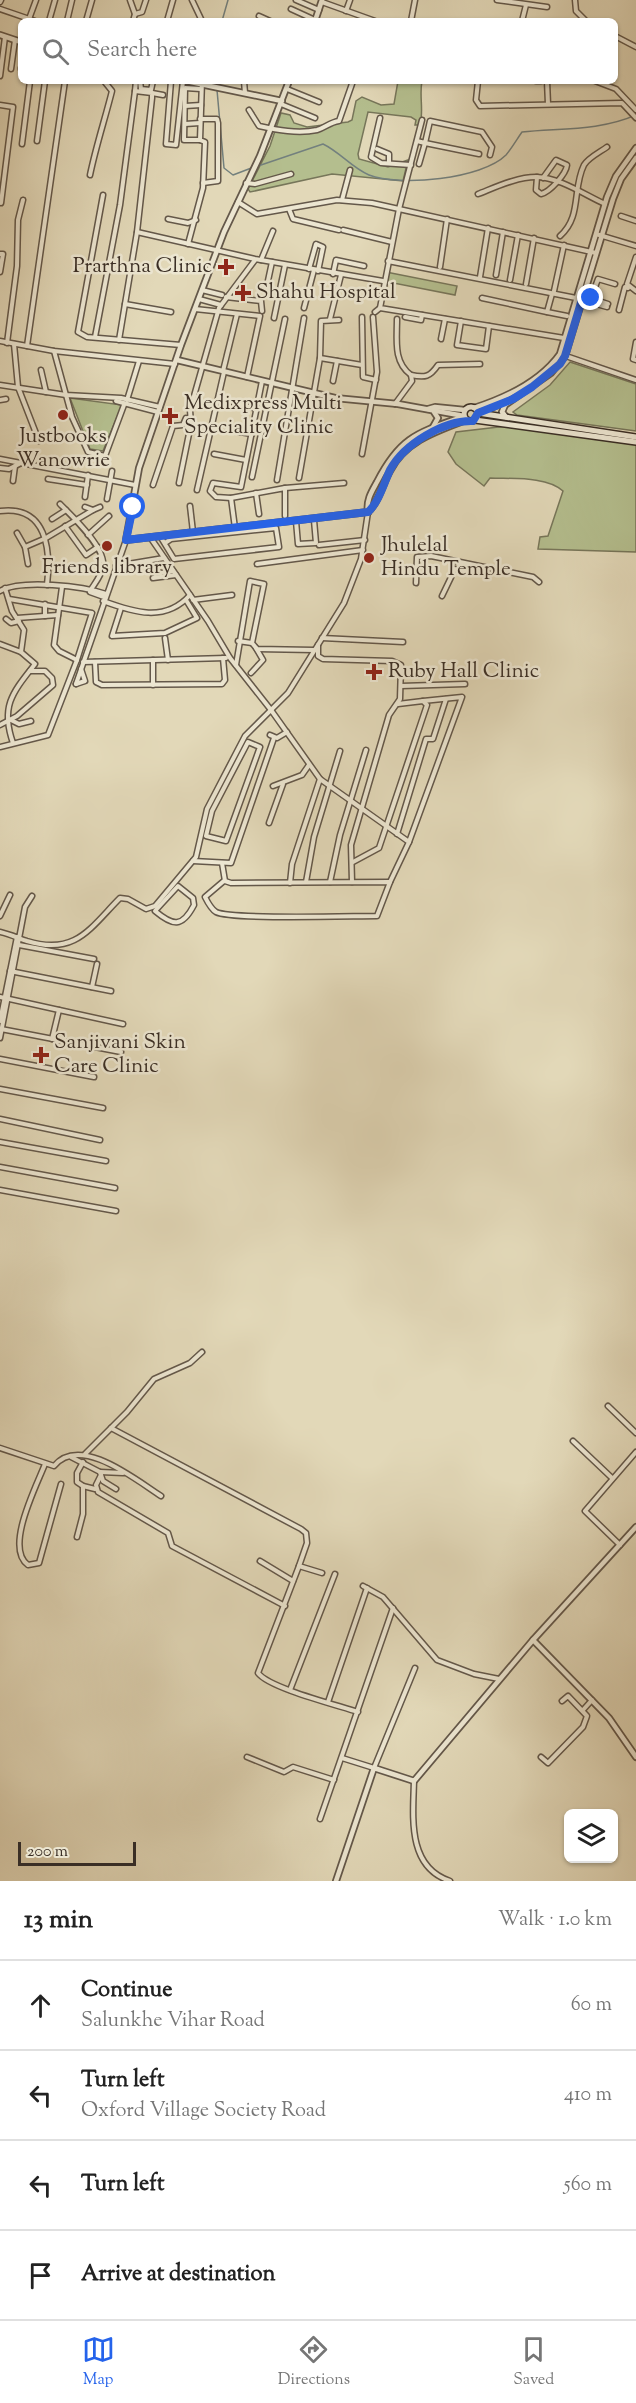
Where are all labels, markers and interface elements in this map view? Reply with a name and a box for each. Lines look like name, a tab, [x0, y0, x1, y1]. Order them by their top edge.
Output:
search box	[18, 18, 618, 84]
icon: search	[39, 35, 72, 68]
text: Search here	[87, 35, 197, 67]
place label: Prarthna Clinic	[73, 252, 212, 282]
marker: Prarthna Clinic	[217, 258, 235, 276]
place label: Shahu Hospital	[256, 278, 396, 308]
marker: Shahu Hospital	[234, 284, 252, 302]
route end	[577, 284, 603, 310]
place label: Medixpress Multi Speciality Clinic	[184, 389, 342, 443]
marker: Medixpress Multi Speciality Clinic	[161, 407, 179, 425]
marker: Justbooks Wanowrie	[56, 408, 70, 422]
place label: Justbooks Wanowrie	[16, 422, 110, 476]
route start	[119, 493, 145, 519]
place label: Jhulelal Hindu Temple	[380, 531, 511, 585]
marker: Friends library	[100, 539, 114, 553]
marker: Jhulelal Hindu Temple	[362, 551, 376, 565]
place label: Friends library	[42, 553, 173, 583]
place label: Ruby Hall Clinic	[388, 657, 539, 687]
marker: Ruby Hall Clinic	[365, 663, 383, 681]
place label: Sanjivani Skin Care Clinic	[54, 1028, 186, 1082]
marker: Sanjivani Skin Care Clinic	[32, 1046, 50, 1064]
map controls	[564, 1809, 618, 1863]
button: layers	[564, 1809, 618, 1863]
scale bar	[18, 1839, 136, 1866]
text: 200 m	[27, 1841, 68, 1864]
text: 13 min	[24, 1902, 93, 1939]
text: Walk · 1.0 km	[498, 1906, 612, 1935]
text: Continue	[81, 1975, 172, 2007]
icon: ahead	[24, 1989, 57, 2022]
text: 60 m	[571, 1991, 612, 2020]
text: Salunkhe Vihar Road	[81, 2007, 265, 2036]
text: Turn left	[81, 2065, 164, 2097]
icon: left	[24, 2079, 57, 2112]
text: 410 m	[564, 2081, 612, 2110]
text: Oxford Village Society Road	[81, 2097, 326, 2126]
icon: left	[24, 2169, 57, 2202]
text: Turn left	[81, 2169, 164, 2201]
text: 560 m	[564, 2171, 612, 2200]
icon: arrive	[24, 2259, 57, 2292]
text: Arrive at destination	[81, 2259, 276, 2291]
tab: Map	[82, 2333, 115, 2392]
tab: Directions	[278, 2333, 350, 2392]
tab: Saved	[513, 2333, 554, 2392]

